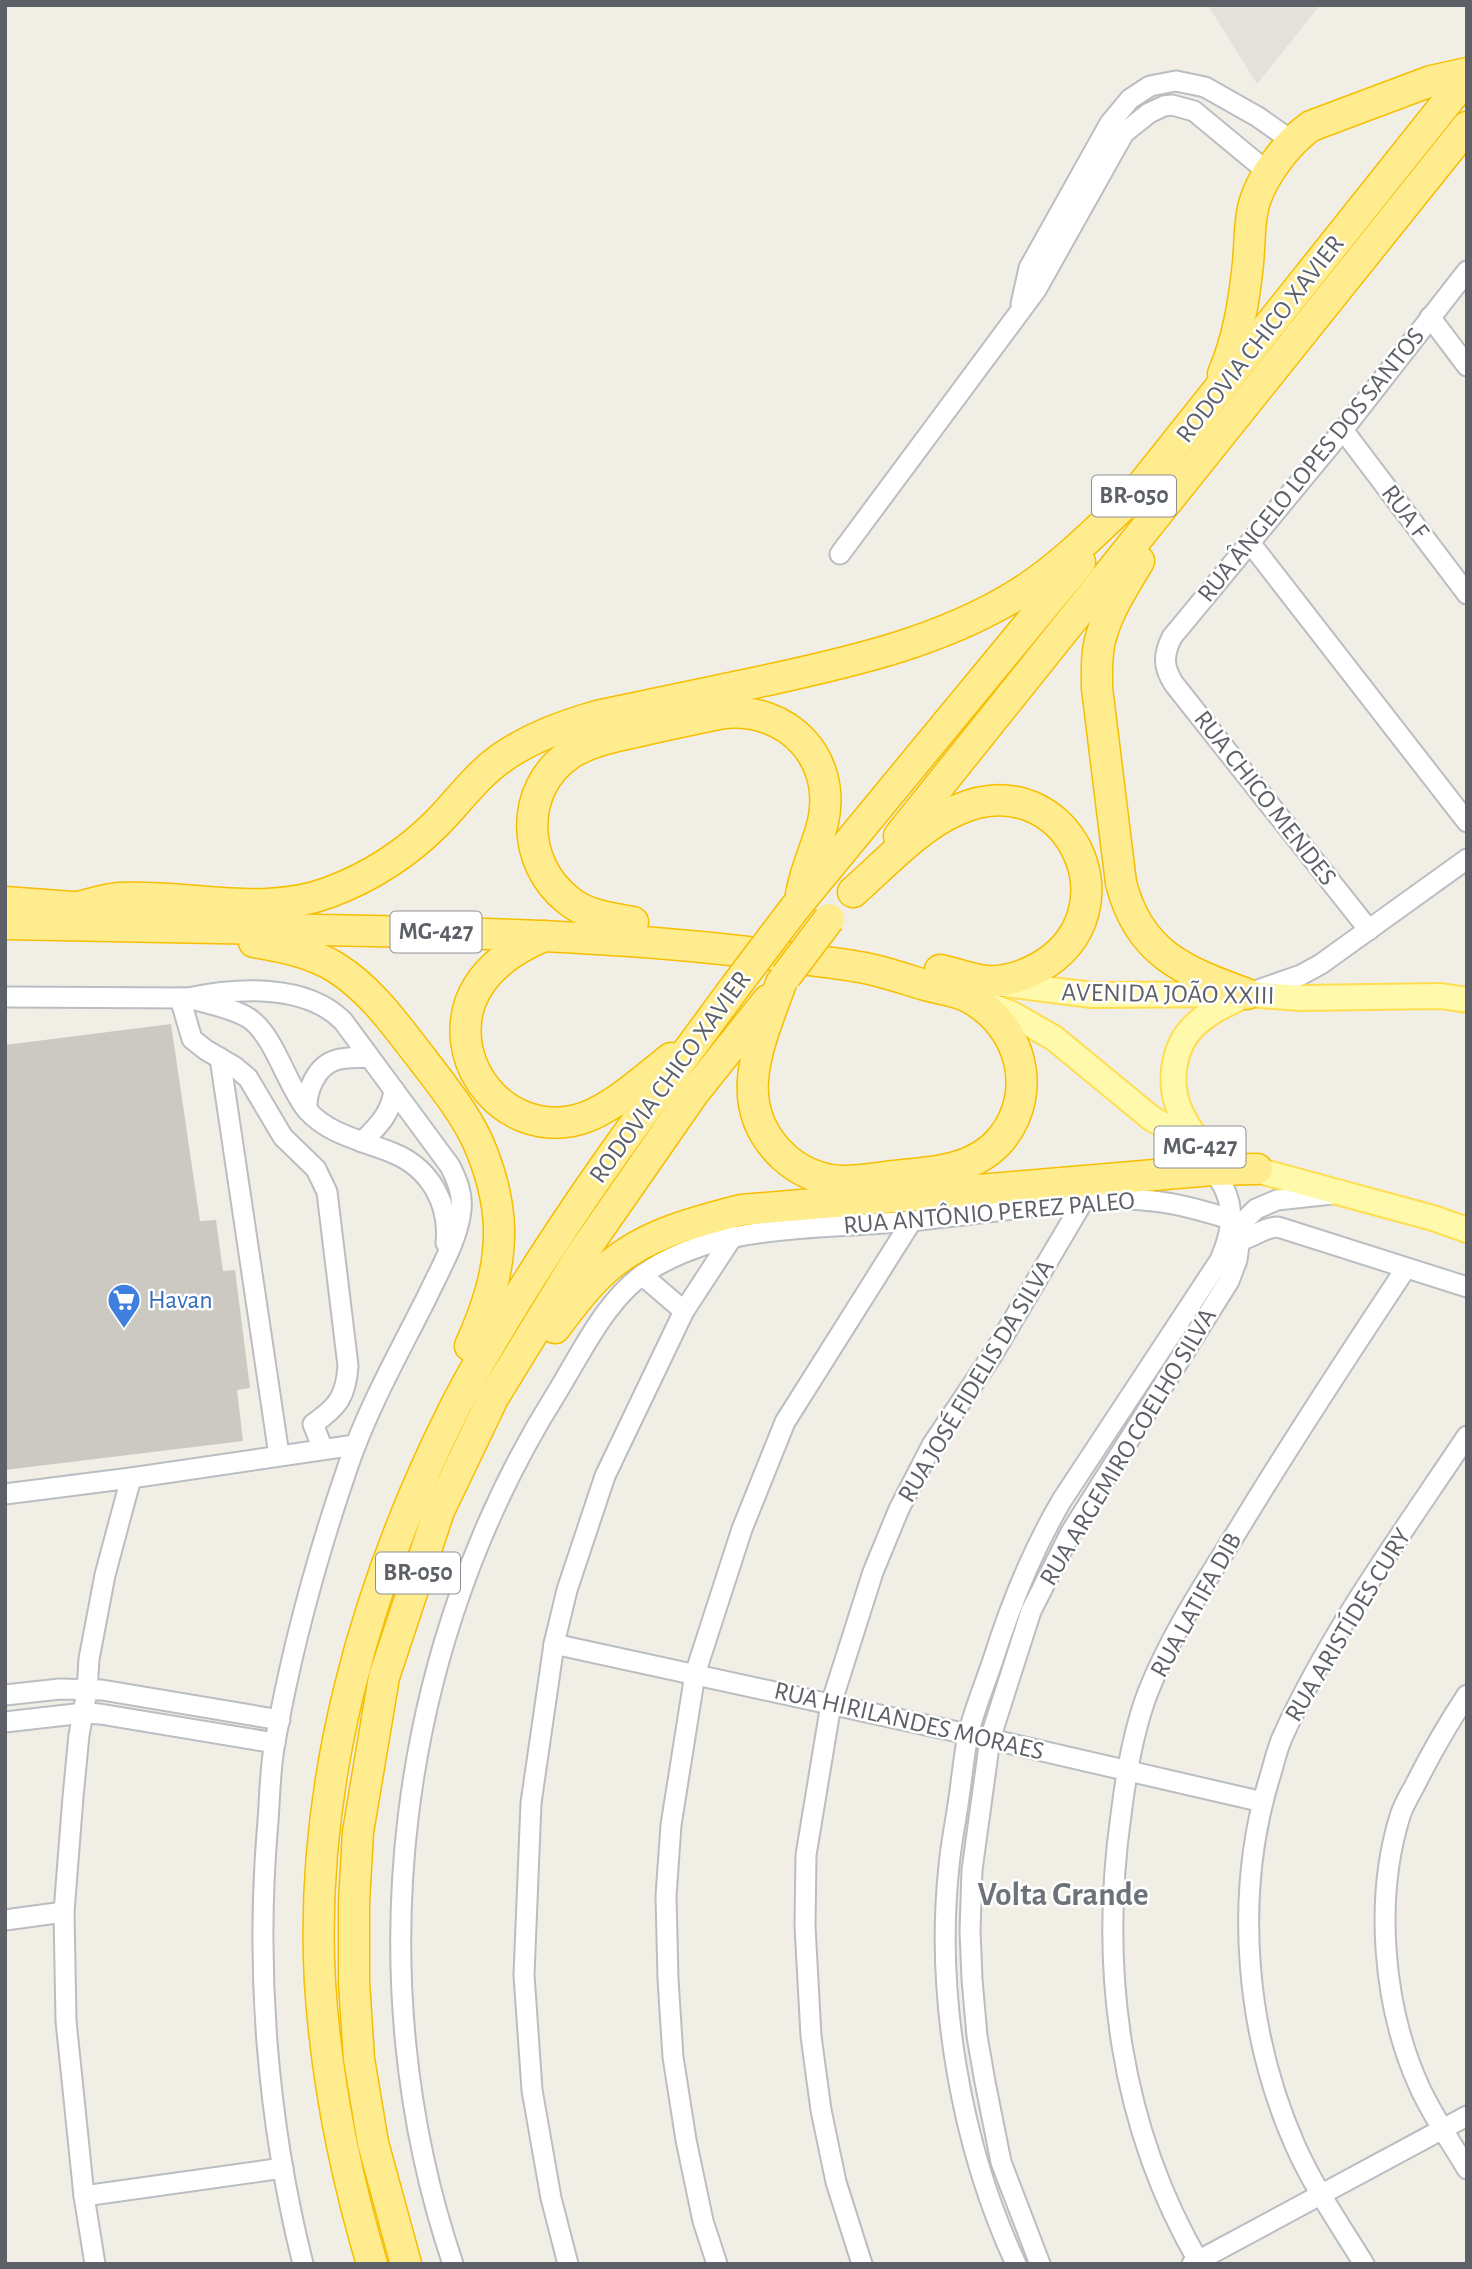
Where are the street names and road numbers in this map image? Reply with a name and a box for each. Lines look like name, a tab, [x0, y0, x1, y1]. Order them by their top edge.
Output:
street label: RODOVIA CHICO XAVIER	[1171, 230, 1349, 448]
street label: RUA ÂNGELO LOPES DOS SANTOS	[1192, 322, 1429, 607]
road number: BR-050	[1092, 476, 1176, 516]
street label: RUA F	[1376, 480, 1434, 544]
street label: RUA CHICO MENDES	[1189, 706, 1341, 890]
road number: MG-427	[390, 912, 481, 952]
street label: RODOVIA CHICO XAVIER	[585, 966, 755, 1188]
street label: AVENIDA JOÃO XXIII	[1061, 978, 1275, 1009]
road number: MG-427	[1154, 1126, 1246, 1168]
street label: RUA ANTÔNIO PEREZ PALEO	[842, 1185, 1136, 1239]
street label: RUA JOSÉ FIDELIS DA SILVA	[892, 1254, 1059, 1507]
street label: RUA ARGEMIRO COELHO SILVA	[1035, 1304, 1221, 1590]
street label: RUA ARISTÍDES CURY	[1278, 1523, 1416, 1726]
street label: RUA LATIFA DIB	[1146, 1528, 1246, 1682]
road number: BR-050	[376, 1553, 460, 1594]
street label: RUA HIRILANDES MORAES	[772, 1677, 1046, 1765]

